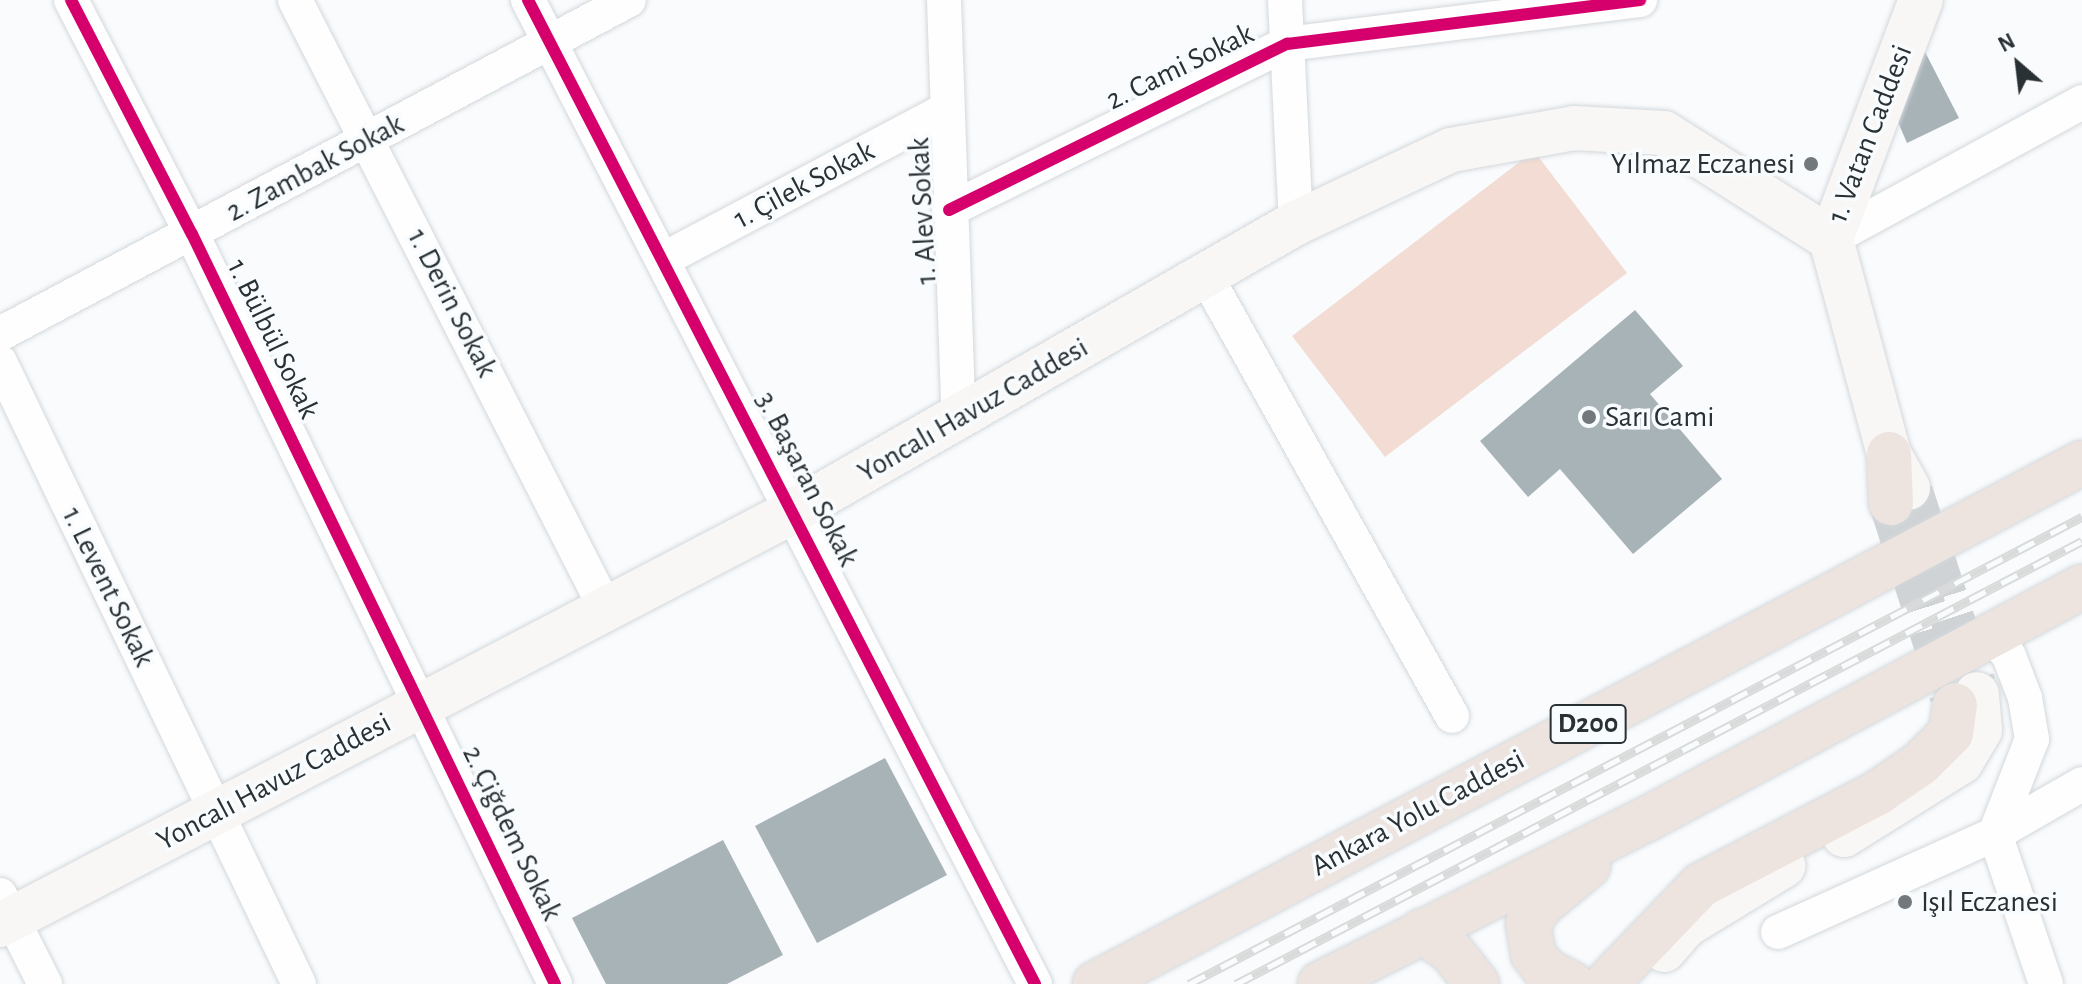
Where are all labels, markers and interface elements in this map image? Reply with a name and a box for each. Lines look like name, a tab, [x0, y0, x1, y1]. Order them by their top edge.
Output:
street label: 2. Cami Sokak	[1100, 16, 1260, 118]
north arrow	[1978, 24, 2058, 104]
text: N	[1995, 30, 2019, 56]
street label: 1. Vatan Caddesi	[1820, 40, 1920, 228]
street label: 2. Zambak Sokak	[220, 106, 410, 230]
street label: 1. Çilek Sokak	[728, 133, 880, 237]
street label: 1. Alev Sokak	[901, 137, 945, 285]
place label: Yılmaz Eczanesi	[1611, 146, 1795, 182]
marker: Yılmaz Eczanesi	[1802, 155, 1820, 173]
street label: 1. Derin Sokak	[399, 223, 505, 383]
street label: 1. Bülbül Sokak	[219, 253, 327, 425]
street label: Yoncalı Havuz Caddesi	[851, 329, 1095, 491]
street label: 3. Başaran Sokak	[748, 386, 866, 572]
place label: Sarı Cami	[1605, 399, 1714, 435]
marker: Sarı Cami	[1580, 408, 1598, 426]
street label: 1. Levent Sokak	[54, 501, 162, 673]
road number: D200	[1548, 700, 1628, 748]
street label: Yoncalı Havuz Caddesi	[151, 705, 397, 859]
street label: 2. Çiğdem Sokak	[454, 740, 570, 926]
street label: Ankara Yolu Caddesi	[1305, 742, 1531, 884]
place label: Işıl Eczanesi	[1921, 884, 2058, 920]
marker: Işıl Eczanesi	[1896, 893, 1914, 911]

